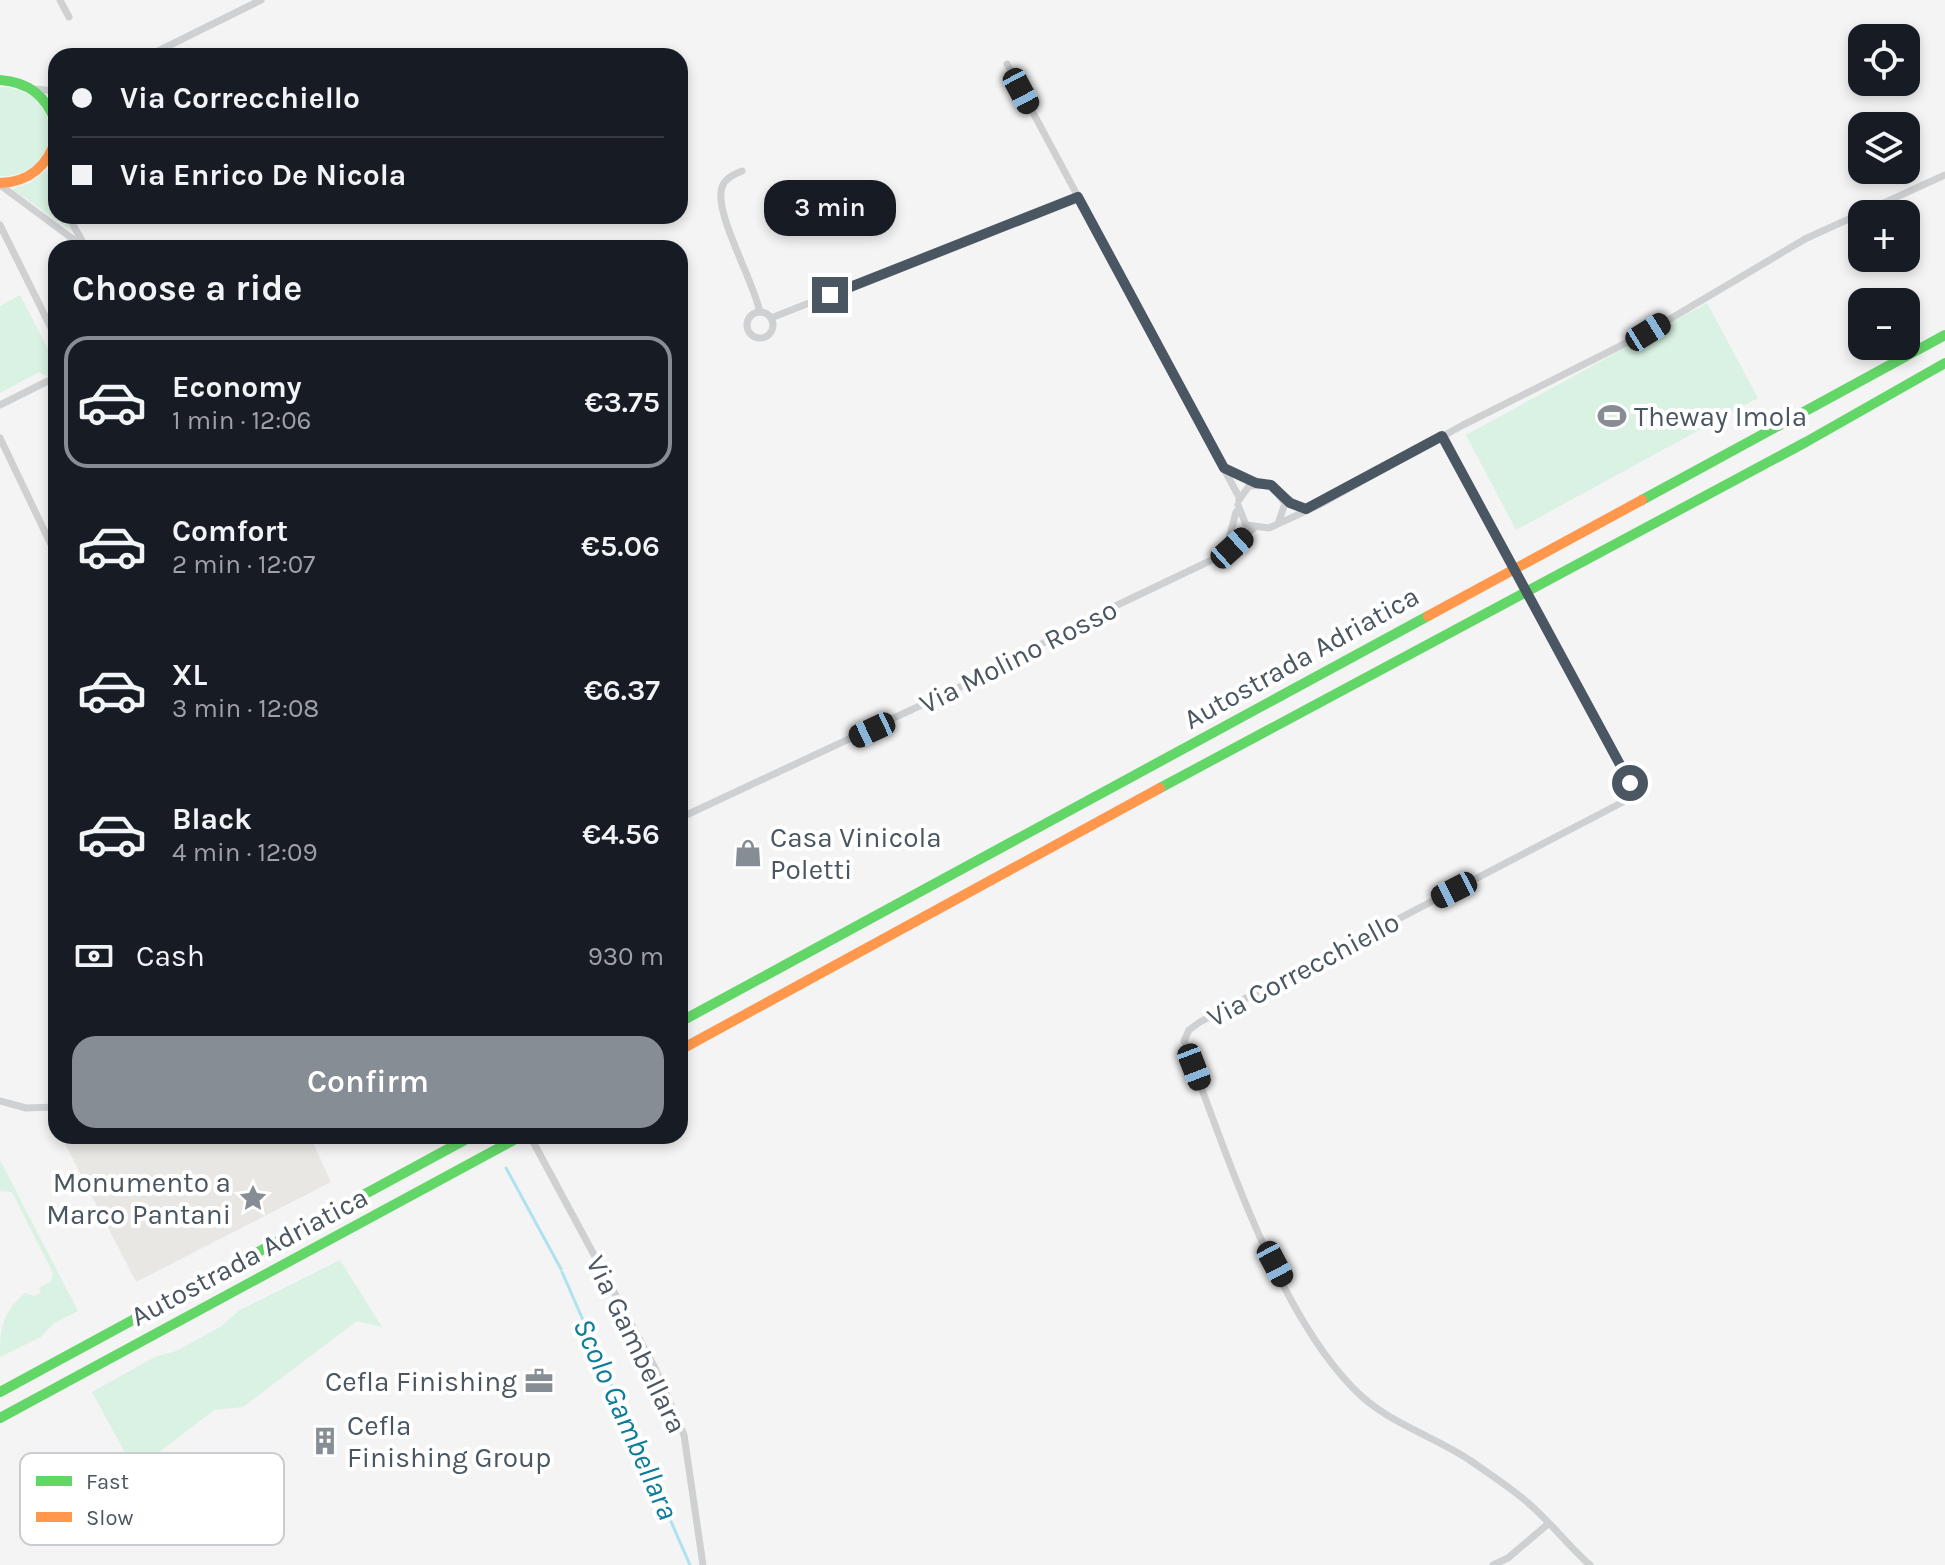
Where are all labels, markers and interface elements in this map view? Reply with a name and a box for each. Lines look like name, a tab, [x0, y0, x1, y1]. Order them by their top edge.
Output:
map controls	[1848, 24, 1920, 360]
button: locate	[1848, 24, 1920, 96]
car	[999, 64, 1043, 118]
text: Via Correcchiello	[120, 80, 360, 116]
button: layers	[1848, 112, 1920, 184]
text: Via Enrico De Nicola	[120, 157, 406, 193]
callout: 3 min	[764, 179, 896, 235]
text: 3 min	[794, 192, 866, 223]
button: +	[1848, 200, 1920, 272]
text: Choose a ride	[72, 267, 302, 309]
route end	[812, 277, 848, 313]
button: −	[1848, 288, 1920, 360]
car	[1621, 309, 1675, 355]
icon: car	[76, 366, 148, 438]
text: Economy	[172, 369, 302, 405]
text: €3.75	[585, 384, 660, 420]
place label: Theway Imola	[1634, 400, 1807, 433]
sports icon: Theway Imola	[1597, 401, 1627, 431]
text: 1 min · 12:06	[172, 405, 312, 436]
icon: car	[76, 510, 148, 582]
text: Comfort	[172, 513, 288, 549]
car	[1206, 523, 1258, 573]
text: €5.06	[581, 528, 660, 564]
text: 2 min · 12:07	[172, 549, 315, 580]
street label: Autostrada Adriatica	[1178, 579, 1425, 736]
street label: Via Molino Rosso	[914, 592, 1123, 720]
icon: car	[76, 654, 148, 726]
text: XL	[172, 657, 207, 693]
text: €6.37	[584, 672, 660, 708]
text: 3 min · 12:08	[172, 693, 319, 724]
car	[845, 709, 899, 751]
route start	[1612, 765, 1648, 801]
icon: car	[76, 798, 148, 870]
text: Black	[172, 801, 252, 837]
text: €4.56	[582, 816, 660, 852]
place label: Casa Vinicola Poletti	[770, 821, 942, 886]
text: 4 min · 12:09	[172, 837, 318, 868]
shop icon: Casa Vinicola Poletti	[733, 838, 763, 868]
car	[1427, 868, 1481, 912]
street label: Via Correcchiello	[1202, 905, 1405, 1034]
icon: cash	[72, 934, 116, 978]
text: Cash	[136, 938, 205, 974]
text: 930 m	[588, 941, 664, 972]
button: Confirm	[72, 1036, 664, 1128]
car	[1174, 1040, 1214, 1094]
place label: Monumento a Marco Pantani	[46, 1166, 231, 1231]
street label: Autostrada Adriatica	[125, 1180, 373, 1333]
place icon: Monumento a Marco Pantani	[238, 1183, 268, 1213]
car	[1253, 1237, 1297, 1291]
street label: Via Gambellara	[579, 1250, 694, 1438]
water label: Scolo Gambellara	[565, 1313, 687, 1525]
place label: Cefla Finishing	[325, 1365, 517, 1398]
office icon: Cefla Finishing	[524, 1366, 554, 1396]
place label: Cefla Finishing Group	[347, 1409, 551, 1474]
building icon: Cefla Finishing Group	[310, 1426, 340, 1456]
legend	[20, 1453, 284, 1545]
text: Fast	[86, 1469, 129, 1495]
text: Slow	[86, 1505, 133, 1531]

